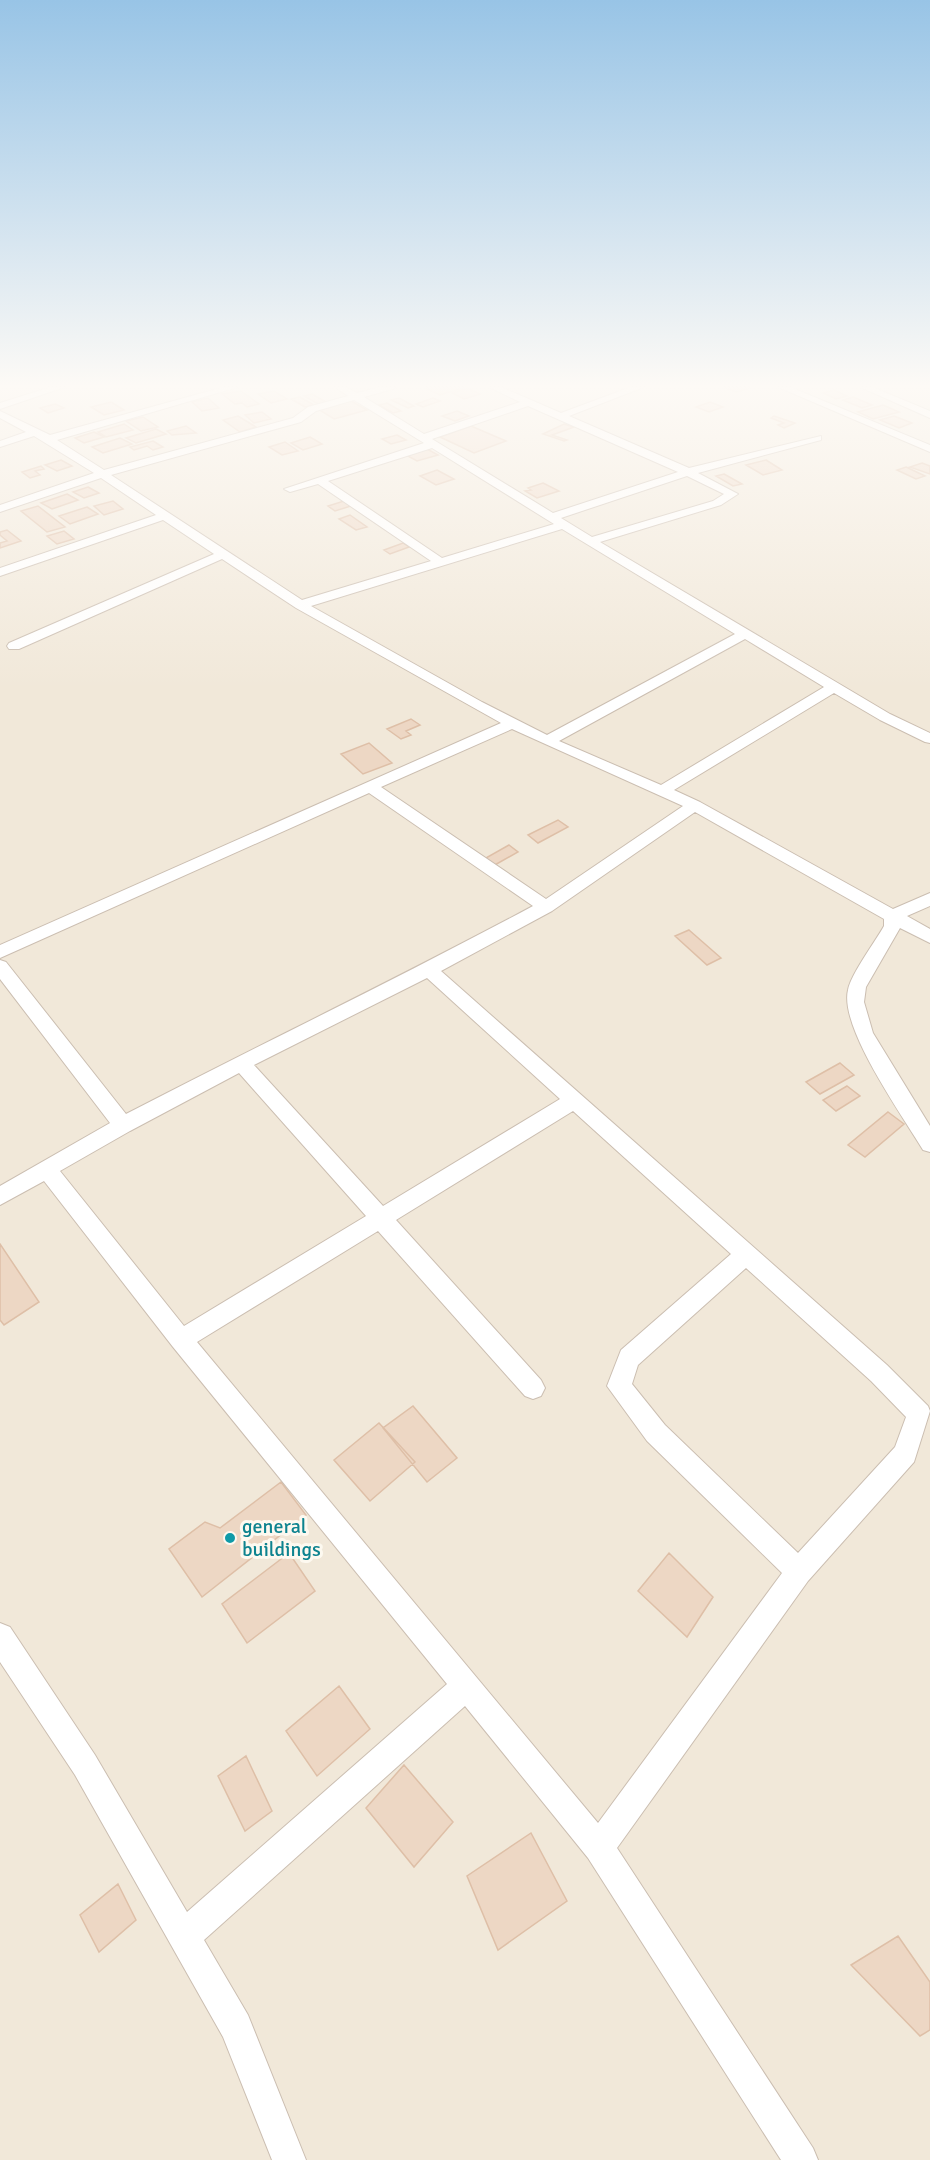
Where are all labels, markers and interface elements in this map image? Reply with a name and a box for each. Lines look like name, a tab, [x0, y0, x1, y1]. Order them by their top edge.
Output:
place label: general buildings	[242, 1514, 321, 1562]
marker: general buildings	[223, 1531, 237, 1545]

